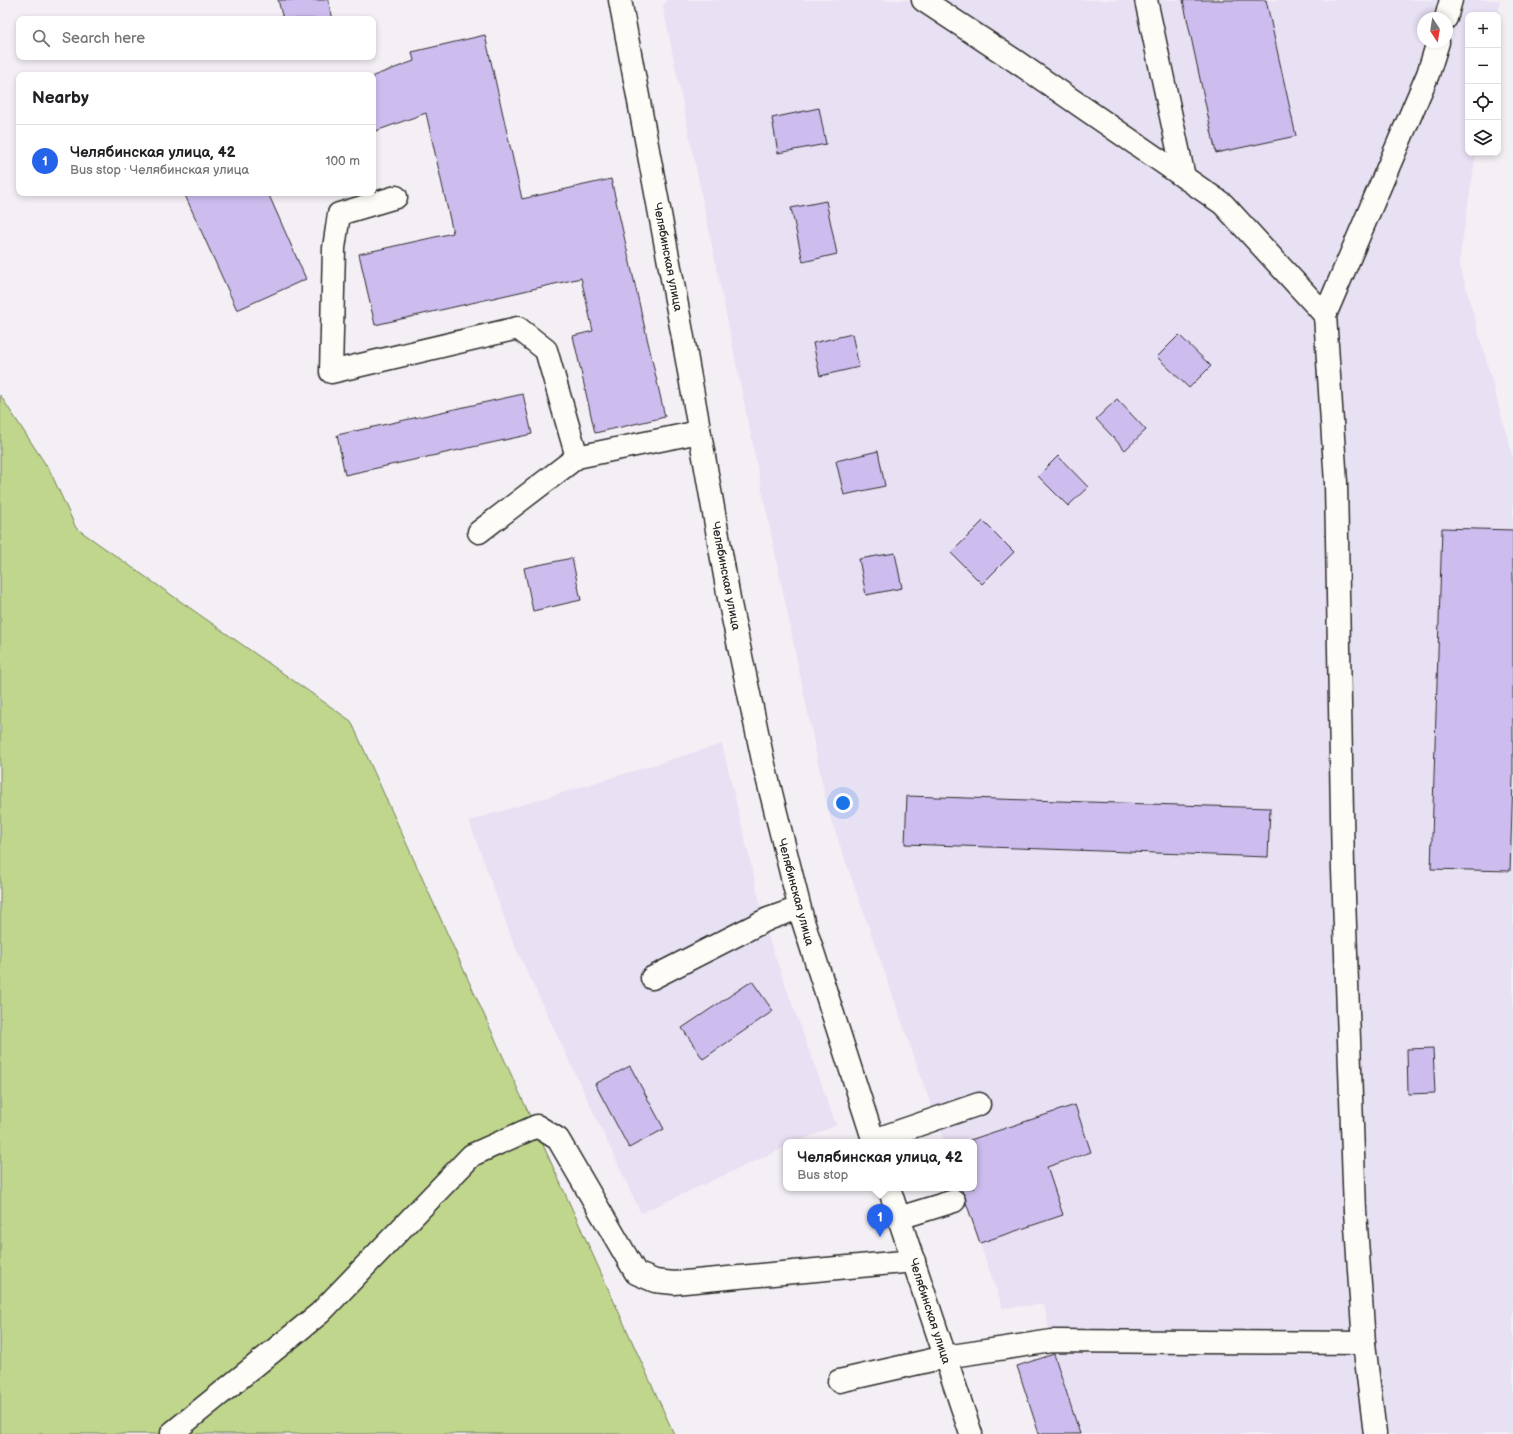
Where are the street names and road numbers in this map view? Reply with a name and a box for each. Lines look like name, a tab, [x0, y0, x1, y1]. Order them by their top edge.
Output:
street label: Челябинская улица	[650, 201, 685, 313]
street label: Челябинская улица	[708, 520, 743, 632]
street label: Челябинская улица	[774, 837, 817, 947]
street label: Челябинская улица	[905, 1256, 954, 1366]

